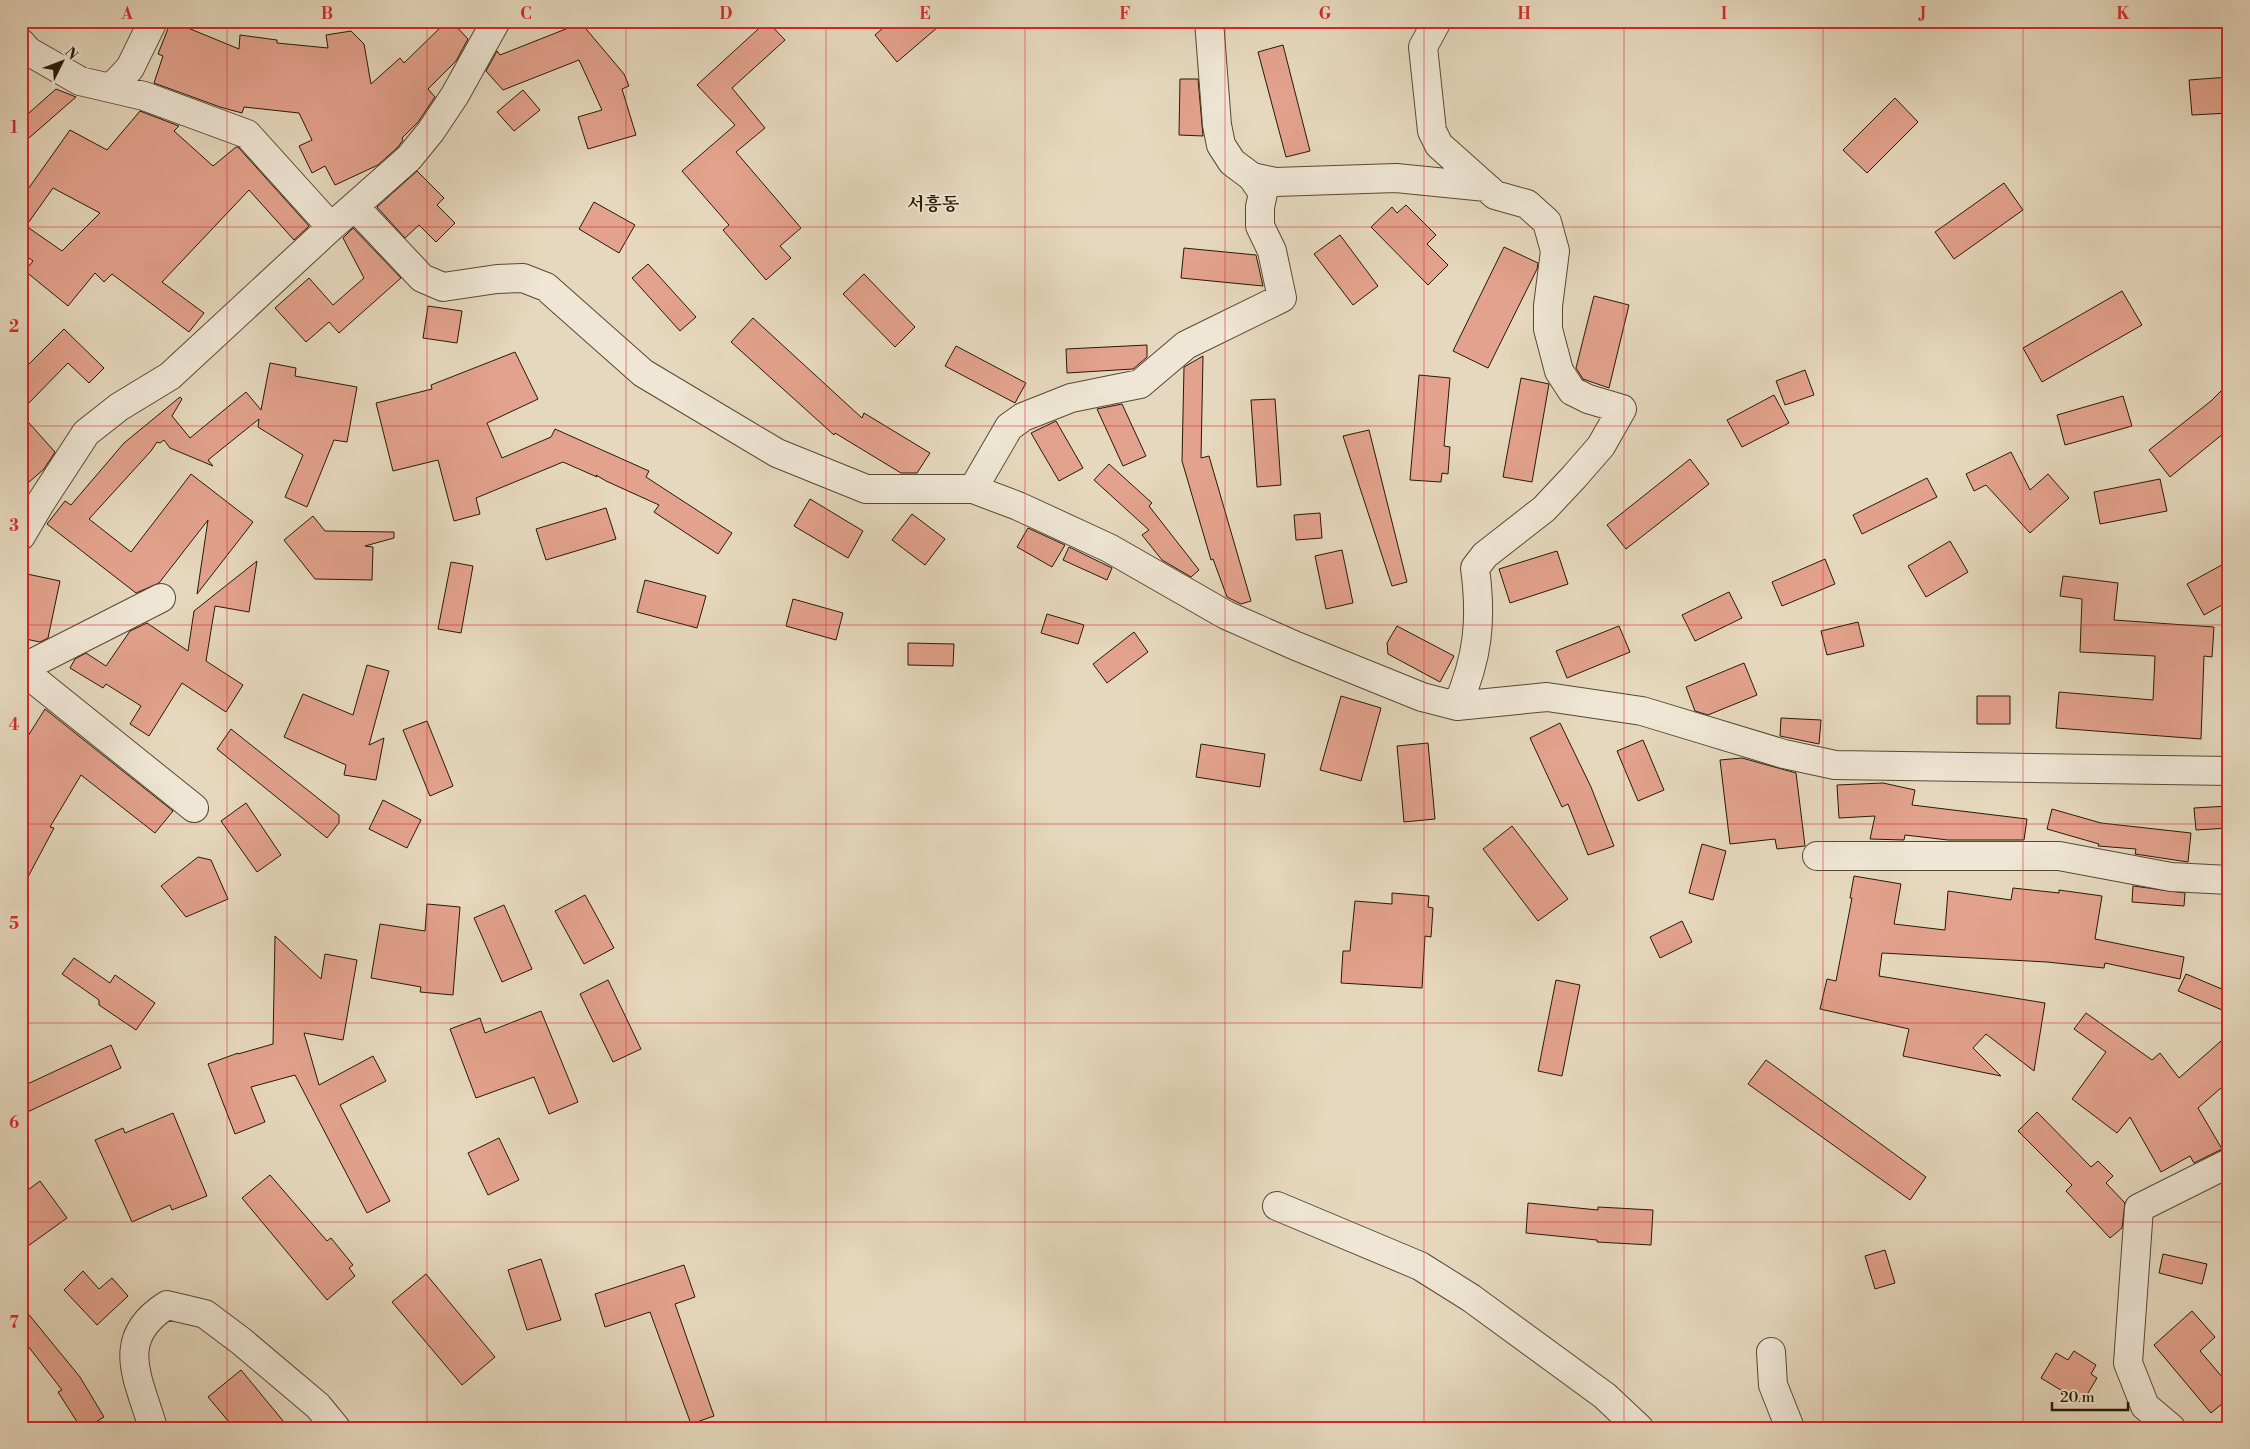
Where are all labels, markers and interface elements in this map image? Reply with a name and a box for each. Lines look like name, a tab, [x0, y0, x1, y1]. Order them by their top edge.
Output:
text: A	[120, 4, 133, 24]
text: B	[321, 4, 333, 24]
text: C	[520, 4, 532, 24]
text: D	[720, 4, 733, 24]
text: E	[919, 4, 931, 24]
text: F	[1119, 4, 1131, 24]
text: G	[1319, 4, 1332, 24]
text: H	[1517, 4, 1531, 24]
text: I	[1721, 4, 1727, 24]
text: J	[1918, 4, 1926, 24]
text: K	[2117, 4, 2131, 24]
north arrow	[38, 38, 88, 88]
text: N	[61, 44, 81, 64]
text: 1	[10, 118, 18, 138]
district label: 서흥동	[907, 193, 960, 216]
text: 2	[9, 317, 19, 337]
text: 3	[9, 516, 19, 536]
text: 4	[9, 715, 20, 735]
text: 5	[9, 914, 19, 934]
text: 6	[9, 1113, 19, 1133]
text: 7	[9, 1313, 19, 1333]
scale bar	[2052, 1379, 2129, 1411]
text: 20 m	[2060, 1388, 2095, 1407]

